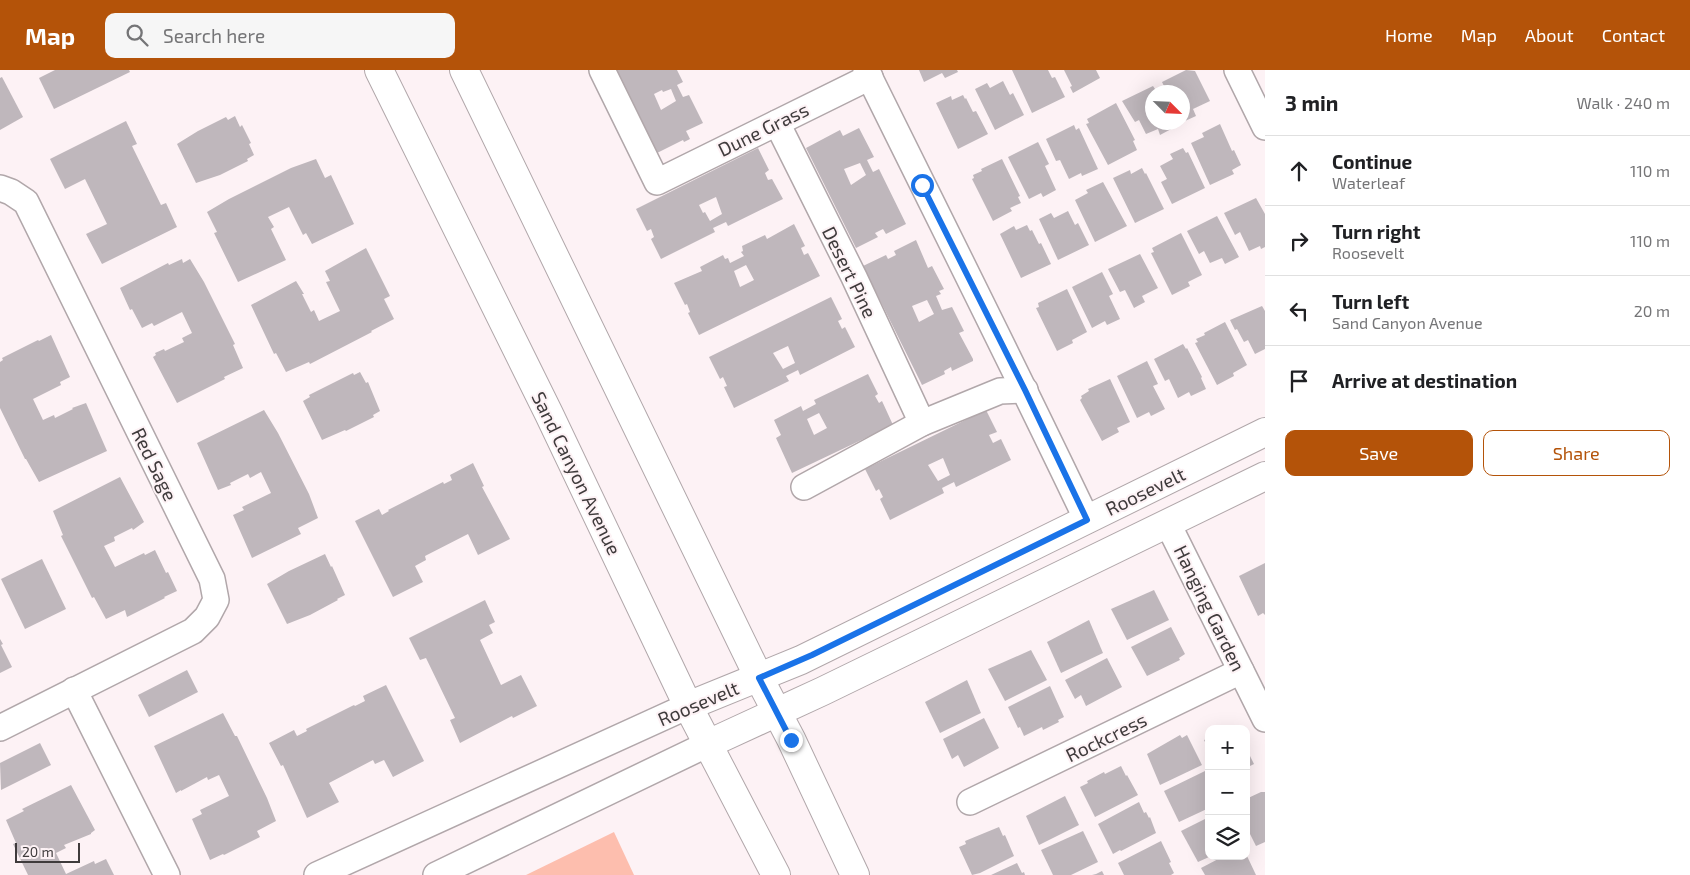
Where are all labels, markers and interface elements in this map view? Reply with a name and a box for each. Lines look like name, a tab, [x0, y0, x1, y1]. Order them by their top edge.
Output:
search box	[105, 13, 455, 58]
text: Map	[25, 21, 75, 50]
icon: search	[123, 21, 151, 49]
text: Search here	[163, 24, 265, 47]
text: Home	[1385, 24, 1433, 46]
text: Map	[1461, 24, 1497, 46]
text: About	[1525, 24, 1574, 46]
text: Contact	[1602, 24, 1665, 46]
north arrow	[1145, 85, 1190, 130]
text: 3 min	[1285, 90, 1338, 115]
text: Walk · 240 m	[1577, 93, 1670, 112]
street label: Dune Grass	[714, 97, 812, 161]
text: Continue	[1332, 150, 1412, 173]
icon: ahead	[1285, 157, 1313, 185]
text: 110 m	[1630, 161, 1670, 180]
text: Waterleaf	[1332, 173, 1405, 192]
route start	[911, 174, 934, 197]
text: Turn right	[1332, 220, 1420, 243]
street label: Desert Pine	[818, 222, 882, 322]
icon: right	[1285, 227, 1313, 255]
text: 110 m	[1630, 231, 1670, 250]
text: Roosevelt	[1332, 243, 1404, 262]
text: Turn left	[1332, 290, 1409, 313]
icon: left	[1285, 297, 1313, 325]
text: 20 m	[1634, 301, 1670, 320]
text: Sand Canyon Avenue	[1332, 313, 1483, 332]
icon: arrive	[1285, 367, 1313, 395]
text: Arrive at destination	[1332, 369, 1517, 392]
street label: Sand Canyon Avenue	[527, 388, 627, 558]
street label: Red Sage	[127, 424, 183, 504]
button: Save	[1285, 430, 1473, 476]
button: Share	[1483, 430, 1670, 476]
street label: Roosevelt	[1101, 462, 1189, 520]
street label: Hanging Garden	[1170, 541, 1250, 675]
street label: Roosevelt	[654, 676, 742, 730]
street label: Rockcress	[1062, 708, 1150, 766]
map controls	[1205, 725, 1250, 860]
button: +	[1205, 725, 1250, 770]
route end	[780, 729, 803, 752]
button: −	[1205, 770, 1250, 815]
button: layers	[1205, 815, 1250, 860]
scale bar	[15, 840, 80, 863]
text: 20 m	[22, 843, 54, 860]

